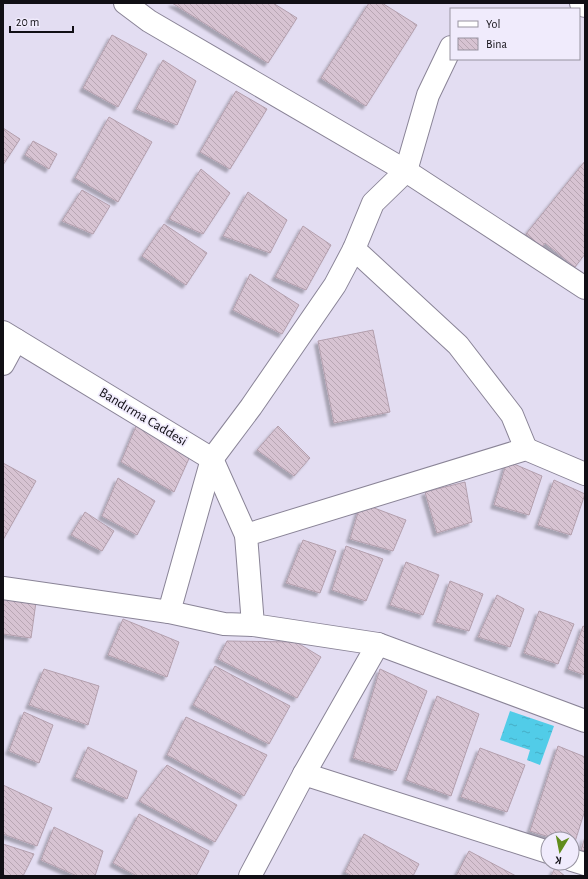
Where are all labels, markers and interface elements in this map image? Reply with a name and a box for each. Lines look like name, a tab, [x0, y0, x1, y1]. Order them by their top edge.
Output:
scale bar	[10, 8, 73, 34]
legend	[450, 8, 580, 60]
text: 20 m	[16, 16, 39, 28]
text: Yol	[486, 18, 500, 30]
text: Bina	[486, 38, 508, 50]
street label: Bandırma Caddesi	[97, 385, 189, 449]
north arrow	[540, 831, 580, 871]
text: K	[554, 854, 562, 866]

